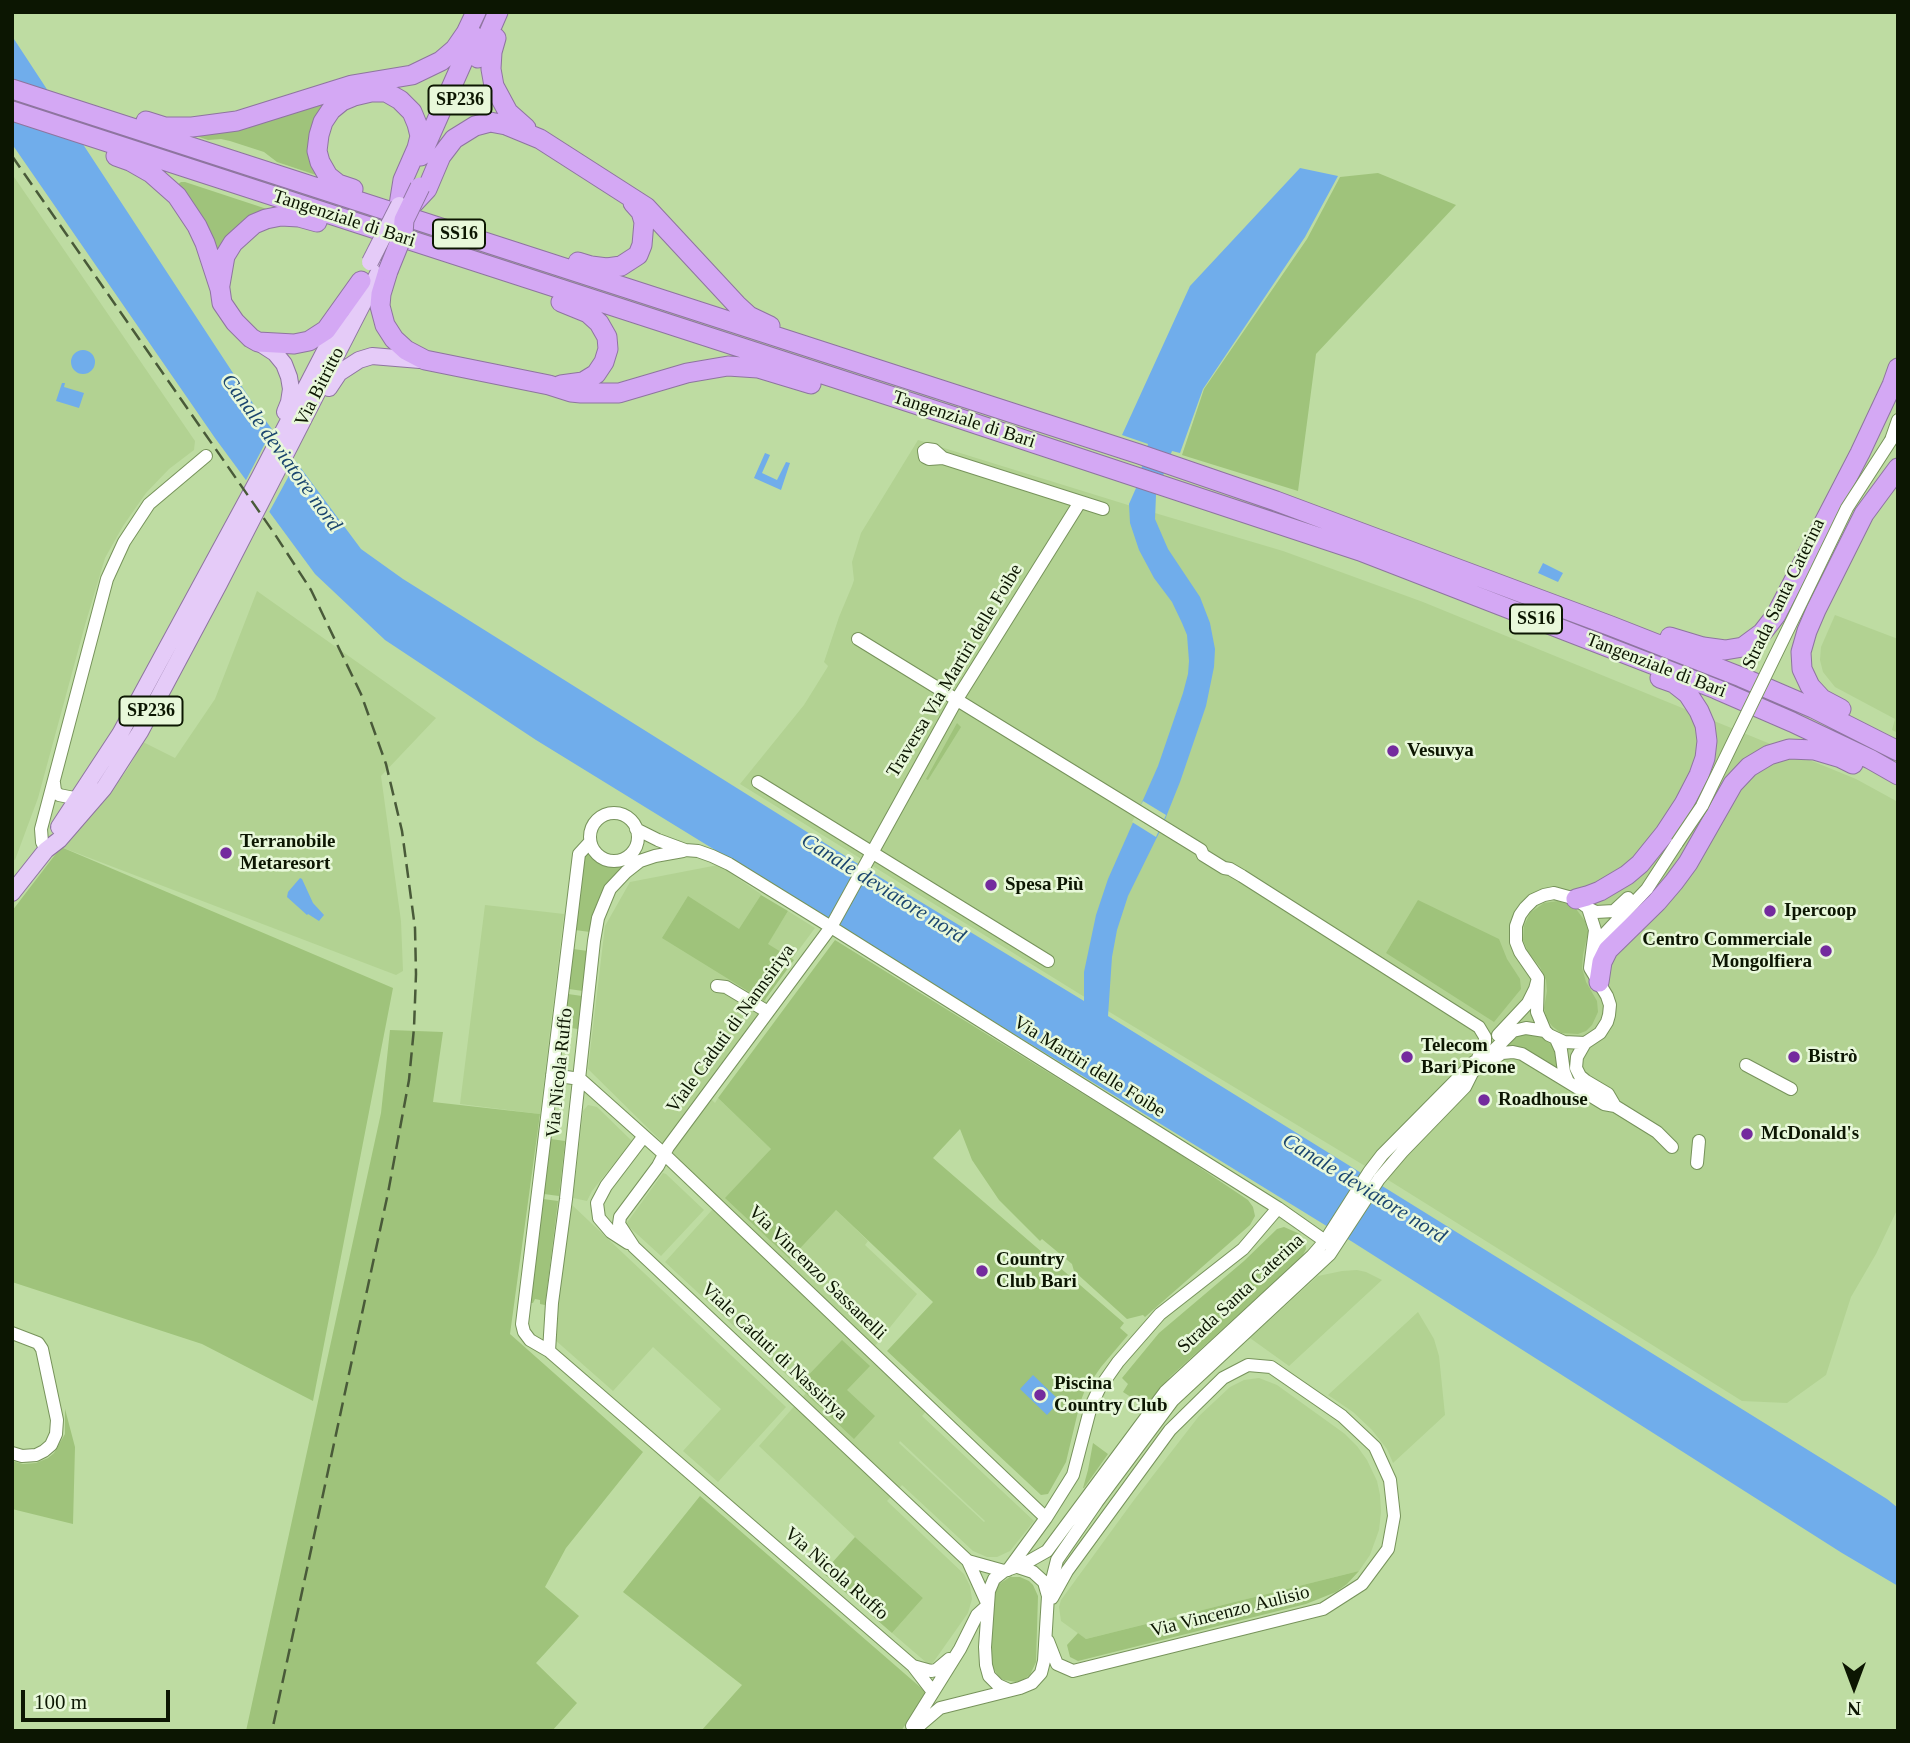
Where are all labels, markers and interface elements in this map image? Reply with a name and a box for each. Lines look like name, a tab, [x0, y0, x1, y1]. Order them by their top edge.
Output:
road number: SP236	[428, 86, 491, 114]
street label: Tangenziale di Bari	[270, 185, 418, 253]
road number: SS16	[433, 220, 485, 248]
street label: Via Bitritto	[290, 344, 350, 430]
water label: Canale deviatore nord	[215, 369, 347, 537]
street label: Tangenziale di Bari	[890, 386, 1038, 454]
street label: Strada Santa Caterina	[1738, 515, 1830, 673]
street label: Traversa Via Martiri delle Foibe	[882, 560, 1028, 782]
road number: SS16	[1510, 604, 1562, 634]
street label: Tangenziale di Bari	[1583, 629, 1729, 703]
road number: SP236	[120, 696, 182, 726]
place label: Vesuvya	[1407, 740, 1474, 762]
marker: Vesuvya	[1385, 743, 1401, 759]
water label: Canale deviatore nord	[796, 828, 970, 950]
place label: Terranobile Metaresort	[240, 831, 335, 875]
marker: Terranobile Metaresort	[218, 845, 234, 861]
place label: Spesa Più	[1005, 874, 1084, 896]
marker: Spesa Più	[983, 877, 999, 893]
place label: Ipercoop	[1784, 900, 1856, 922]
marker: Ipercoop	[1762, 903, 1778, 919]
place label: Centro Commerciale Mongolfiera	[1642, 929, 1812, 973]
street label: Viale Caduti di Nannsiriya	[662, 940, 800, 1118]
marker: Centro Commerciale Mongolfiera	[1818, 943, 1834, 959]
street label: Via Nicola Ruffo	[542, 1007, 578, 1139]
street label: Via Martiri delle Foibe	[1009, 1011, 1169, 1123]
place label: Telecom Bari Picone	[1421, 1035, 1515, 1079]
place label: Bistrò	[1808, 1046, 1858, 1068]
marker: Telecom Bari Picone	[1399, 1049, 1415, 1065]
marker: Bistrò	[1786, 1049, 1802, 1065]
place label: Roadhouse	[1498, 1089, 1588, 1111]
marker: Roadhouse	[1476, 1092, 1492, 1108]
place label: McDonald's	[1761, 1123, 1859, 1145]
marker: McDonald's	[1739, 1126, 1755, 1142]
water label: Canale deviatore nord	[1277, 1128, 1451, 1250]
street label: Via Vincenzo Sassanelli	[743, 1201, 891, 1345]
street label: Strada Santa Caterina	[1173, 1230, 1309, 1358]
place label: Country Club Bari	[996, 1249, 1077, 1293]
marker: Country Club Bari	[974, 1263, 990, 1279]
street label: Viale Caduti di Nassiriya	[696, 1278, 852, 1426]
place label: Piscina Country Club	[1054, 1373, 1167, 1417]
marker: Piscina Country Club	[1032, 1387, 1048, 1403]
street label: Via Nicola Ruffo	[779, 1523, 893, 1625]
street label: Via Vincenzo Aulisio	[1148, 1581, 1312, 1643]
north arrow	[1819, 1652, 1889, 1722]
scale bar	[24, 1676, 173, 1720]
text: 100 m	[34, 1690, 87, 1714]
text: N	[1847, 1698, 1861, 1719]

